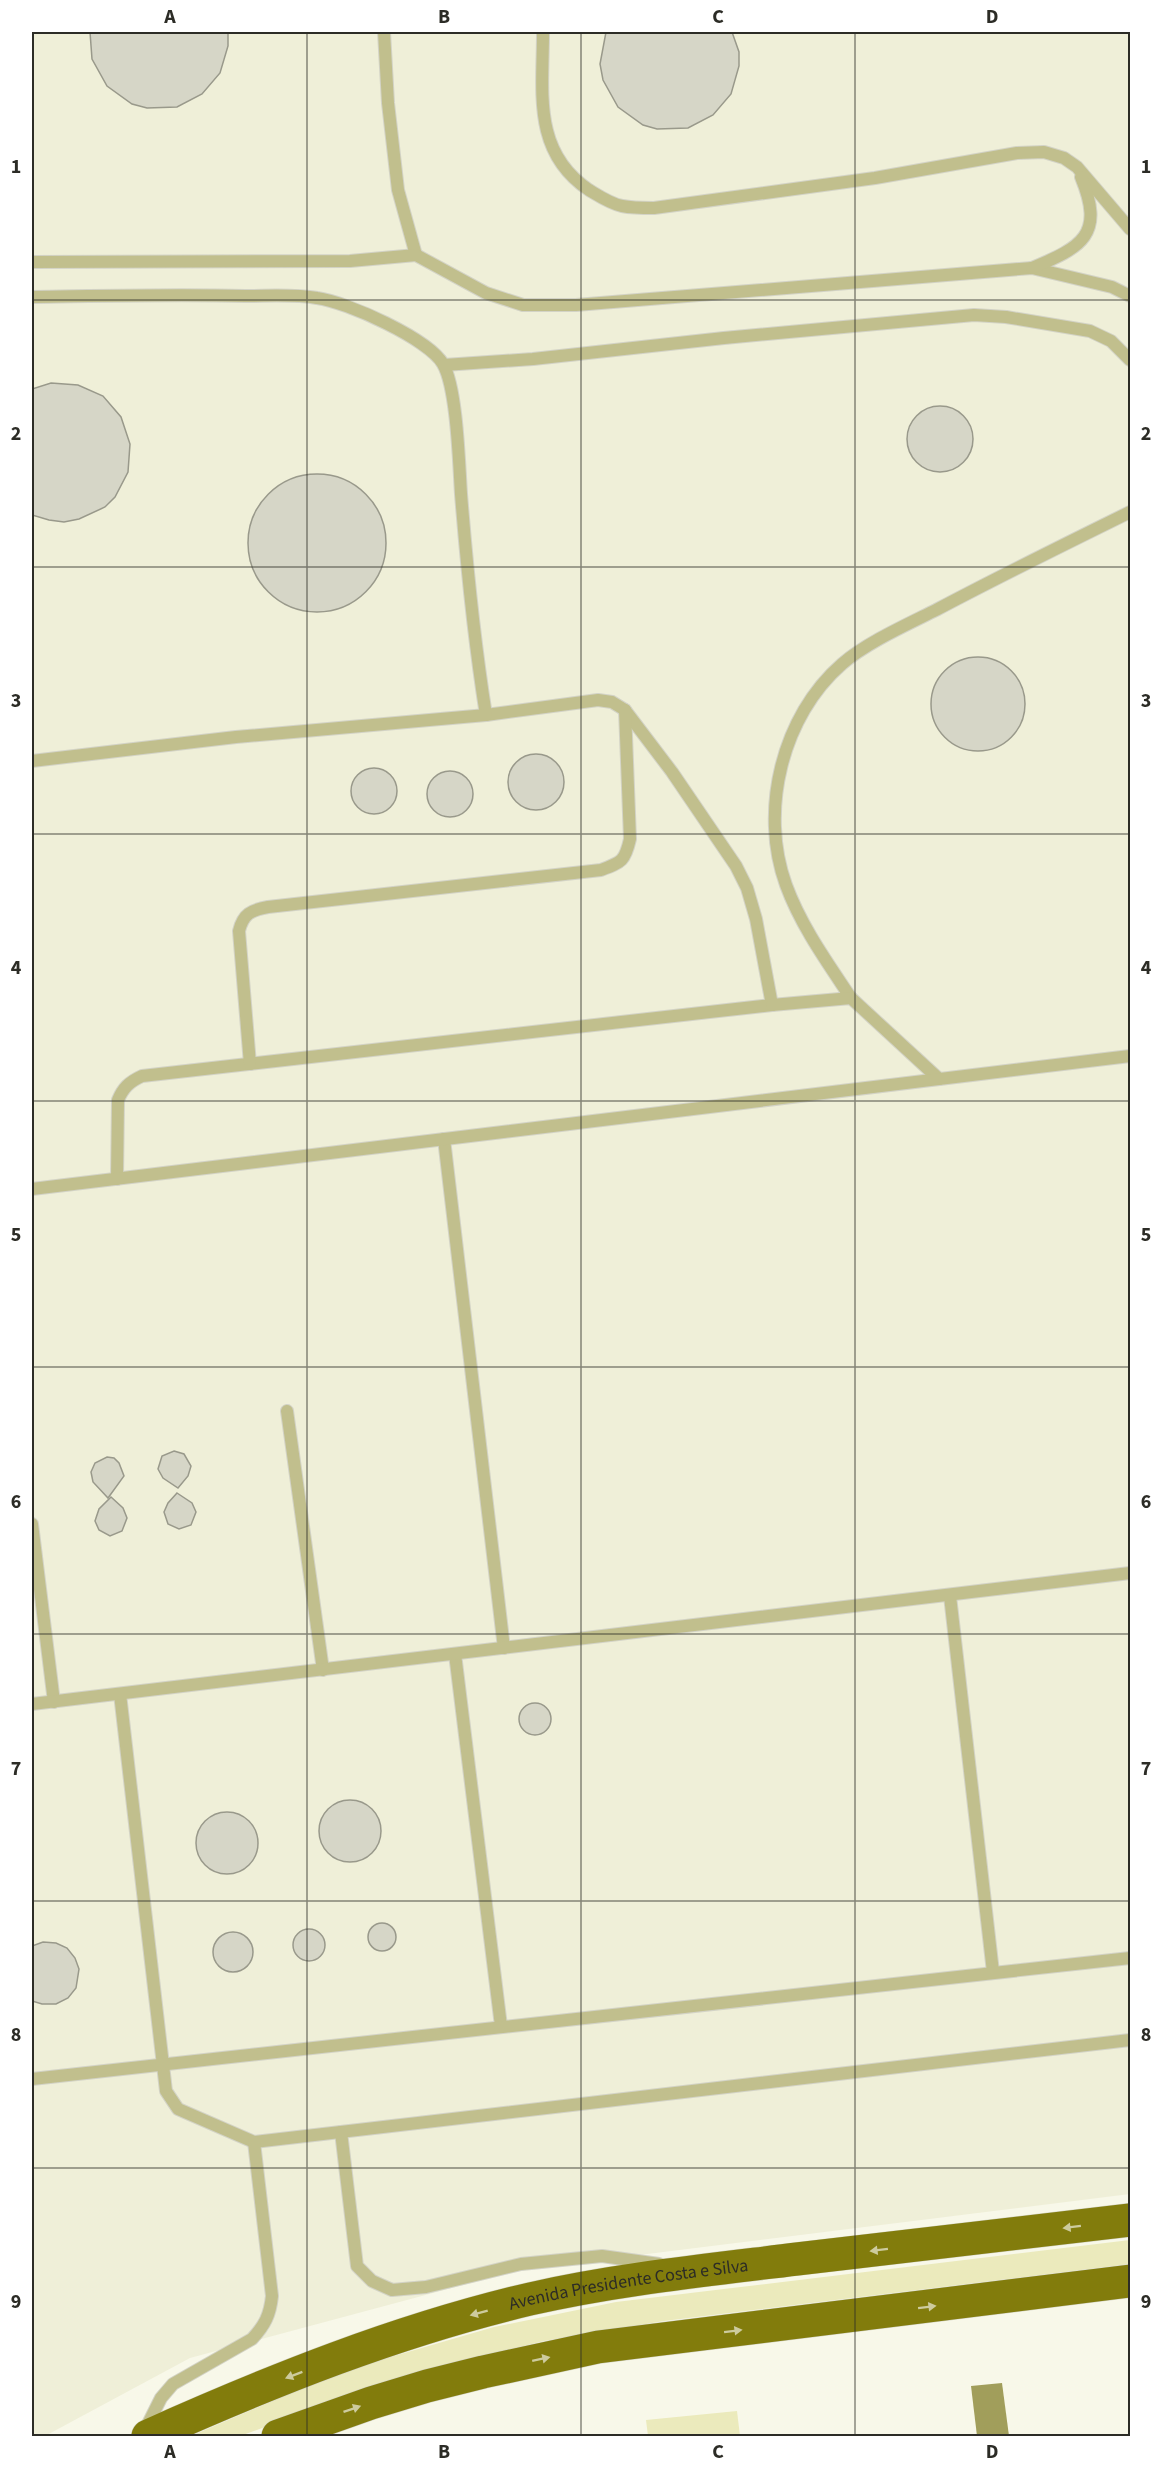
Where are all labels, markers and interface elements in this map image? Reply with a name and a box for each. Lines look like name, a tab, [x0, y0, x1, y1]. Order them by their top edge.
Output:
text: A	[163, 3, 176, 31]
text: B	[438, 3, 450, 31]
text: C	[712, 3, 724, 31]
text: D	[986, 3, 998, 31]
text: 1	[11, 153, 21, 181]
text: 1	[1141, 153, 1151, 181]
text: 2	[11, 420, 21, 448]
text: 2	[1141, 420, 1151, 448]
text: 3	[11, 687, 21, 715]
text: 3	[1141, 687, 1151, 715]
text: 4	[11, 954, 22, 982]
text: 4	[1141, 954, 1152, 982]
text: 5	[11, 1221, 21, 1249]
text: 5	[1141, 1221, 1151, 1249]
text: 6	[11, 1488, 21, 1516]
text: 6	[1141, 1488, 1151, 1516]
text: 7	[11, 1755, 21, 1783]
text: 7	[1141, 1755, 1151, 1783]
text: 8	[11, 2021, 21, 2049]
text: 8	[1141, 2021, 1151, 2049]
one-way arrow	[1063, 2222, 1082, 2231]
one-way arrow	[869, 2245, 888, 2254]
street label: Avenida Presidente Costa e Silva	[506, 2253, 749, 2316]
text: 9	[11, 2288, 21, 2316]
text: 9	[1141, 2288, 1151, 2316]
one-way arrow	[918, 2302, 937, 2311]
one-way arrow	[470, 2308, 488, 2318]
one-way arrow	[724, 2326, 743, 2335]
one-way arrow	[531, 2354, 550, 2363]
one-way arrow	[285, 2370, 303, 2380]
one-way arrow	[343, 2404, 361, 2414]
text: A	[163, 2438, 176, 2466]
text: B	[438, 2438, 450, 2466]
text: C	[712, 2438, 724, 2466]
text: D	[986, 2438, 998, 2466]

